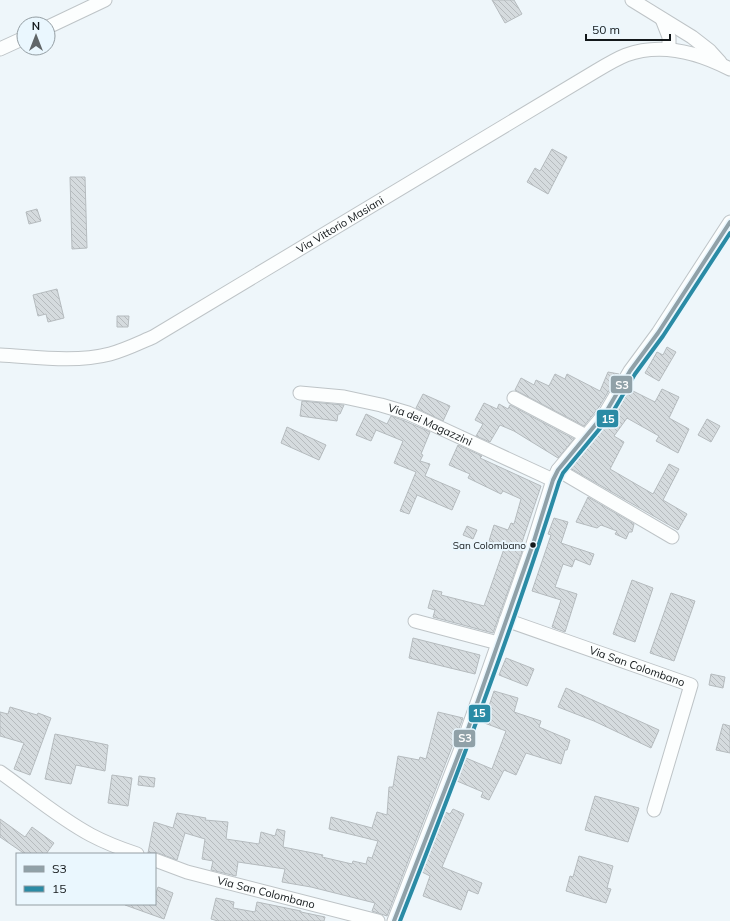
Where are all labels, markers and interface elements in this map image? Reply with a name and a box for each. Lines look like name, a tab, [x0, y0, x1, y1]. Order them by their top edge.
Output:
north arrow	[16, 16, 56, 56]
scale bar	[586, 16, 670, 42]
text: N	[32, 19, 40, 33]
text: 50 m	[592, 22, 620, 37]
street label: Via Vittorio Masiani	[294, 193, 386, 256]
line badge: S3	[610, 375, 633, 394]
text: S3	[615, 378, 629, 392]
street label: Via dei Magazzini	[386, 401, 474, 449]
line badge: 15	[596, 409, 619, 428]
text: 15	[601, 412, 615, 426]
place label: San Colombano	[453, 539, 526, 552]
marker: San Colombano	[528, 540, 538, 550]
street label: Via San Colombano	[587, 643, 687, 689]
line badge: 15	[468, 704, 491, 723]
text: 15	[472, 706, 486, 720]
line badge: S3	[453, 729, 476, 748]
text: S3	[458, 731, 472, 745]
legend	[16, 853, 156, 905]
text: S3	[52, 861, 67, 876]
street label: Via San Colombano	[216, 873, 317, 912]
text: 15	[52, 881, 66, 896]

